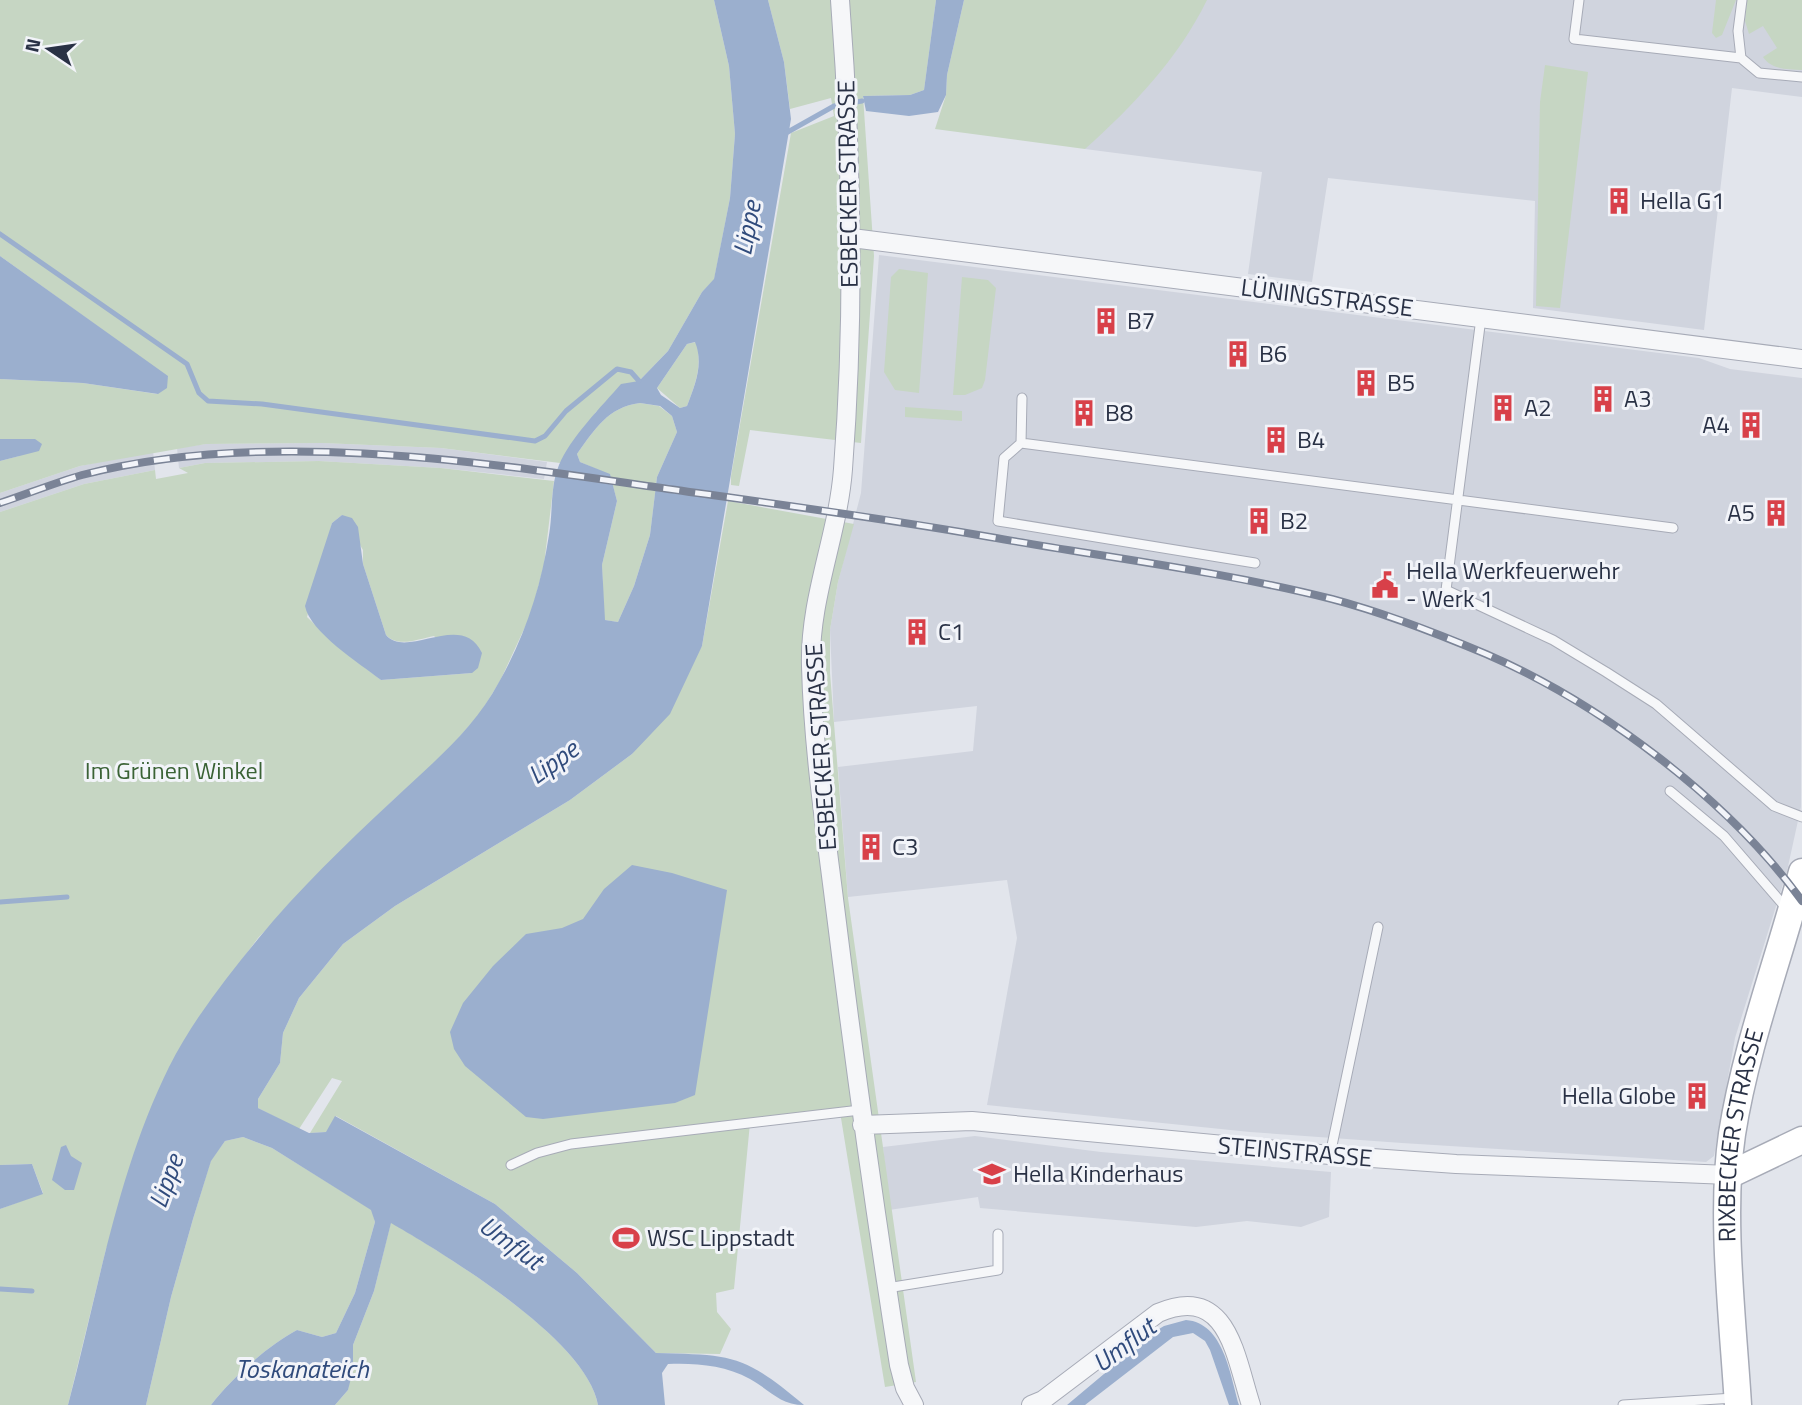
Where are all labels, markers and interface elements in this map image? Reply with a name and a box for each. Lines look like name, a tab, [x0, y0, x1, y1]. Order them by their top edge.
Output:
north arrow	[14, 14, 84, 84]
text: N	[16, 35, 48, 55]
street label: ESBECKER STRASSE	[827, 80, 867, 288]
place label: Hella G1	[1640, 182, 1725, 218]
building icon: Hella G1	[1604, 186, 1634, 216]
water label: Lippe	[722, 195, 771, 258]
street label: LÜNINGSTRASSE	[1239, 269, 1415, 325]
place label: B7	[1127, 302, 1155, 338]
building icon: B7	[1091, 306, 1121, 336]
place label: B6	[1259, 335, 1287, 371]
building icon: B6	[1223, 339, 1253, 369]
place label: B5	[1387, 364, 1415, 400]
building icon: B5	[1351, 368, 1381, 398]
place label: A3	[1624, 380, 1652, 416]
building icon: A3	[1588, 384, 1618, 414]
place label: A2	[1524, 389, 1552, 425]
building icon: A2	[1488, 393, 1518, 423]
place label: B8	[1105, 394, 1133, 430]
building icon: B8	[1069, 398, 1099, 428]
place label: A4	[1702, 406, 1730, 442]
building icon: A4	[1736, 410, 1766, 440]
place label: B4	[1297, 421, 1325, 457]
building icon: B4	[1261, 425, 1291, 455]
place label: A5	[1727, 494, 1755, 530]
building icon: A5	[1761, 498, 1791, 528]
place label: B2	[1280, 502, 1308, 538]
building icon: B2	[1244, 506, 1274, 536]
place label: Hella Werkfeuerwehr - Werk 1	[1406, 552, 1620, 616]
public building icon: Hella Werkfeuerwehr - Werk 1	[1370, 570, 1400, 600]
place label: C1	[938, 613, 965, 649]
building icon: C1	[902, 617, 932, 647]
street label: ESBECKER STRASSE	[795, 642, 845, 852]
water label: Lippe	[519, 729, 588, 793]
park label: Im Grünen Winkel	[85, 752, 263, 788]
place label: C3	[892, 828, 919, 864]
building icon: C3	[856, 832, 886, 862]
street label: RIXBECKER STRASSE	[1708, 1024, 1772, 1243]
place label: Hella Globe	[1562, 1077, 1676, 1113]
building icon: Hella Globe	[1682, 1081, 1712, 1111]
street label: STEINSTRASSE	[1216, 1126, 1374, 1176]
water label: Lippe	[138, 1147, 194, 1213]
place label: Hella Kinderhaus	[1013, 1155, 1183, 1191]
school or university icon: Hella Kinderhaus	[977, 1159, 1007, 1189]
water label: Umflut	[471, 1206, 553, 1281]
place label: WSC Lippstadt	[647, 1219, 795, 1255]
sports icon: WSC Lippstadt	[611, 1223, 641, 1253]
water label: Umflut	[1084, 1306, 1166, 1381]
water label: Toskanateich	[235, 1349, 370, 1388]

